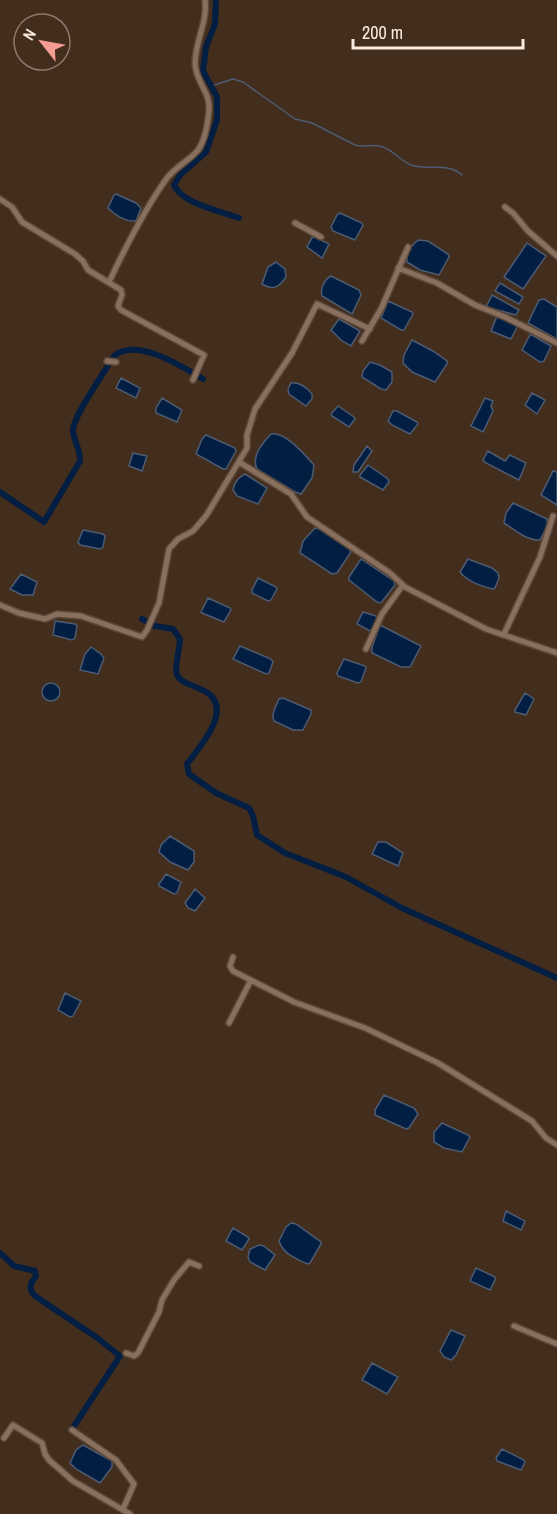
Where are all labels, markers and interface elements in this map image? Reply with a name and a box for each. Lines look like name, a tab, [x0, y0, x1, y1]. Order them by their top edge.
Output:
north arrow	[12, 12, 72, 72]
scale bar	[353, 12, 522, 50]
text: 200 m	[362, 20, 403, 45]
text: N	[17, 25, 41, 44]

